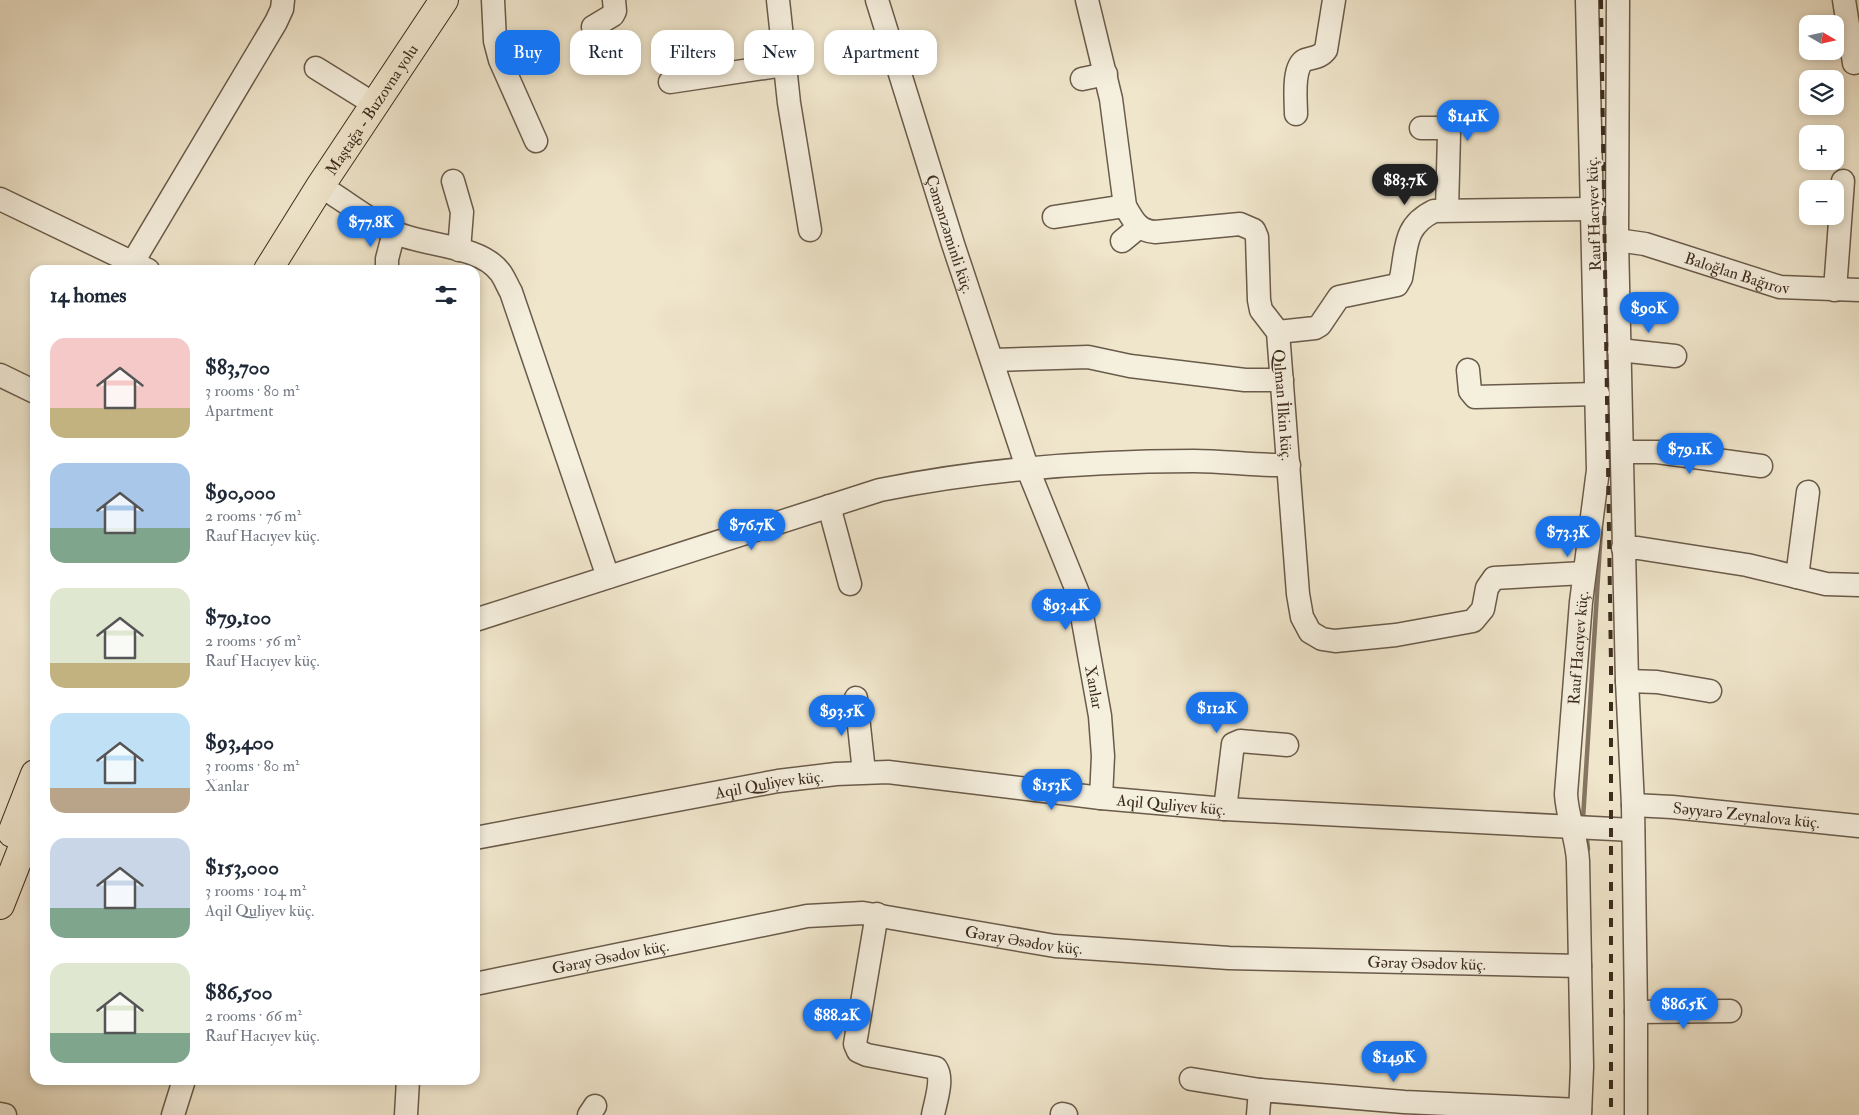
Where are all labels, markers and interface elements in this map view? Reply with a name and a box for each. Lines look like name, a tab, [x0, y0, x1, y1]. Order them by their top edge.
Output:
north arrow	[1799, 15, 1844, 60]
map controls	[1799, 15, 1844, 225]
chip: Buy	[495, 30, 560, 75]
chip: Rent	[570, 30, 641, 75]
chip: Filters	[651, 30, 734, 75]
chip: New	[744, 30, 814, 75]
chip: Apartment	[824, 30, 937, 75]
street label: Maştağa - Buzovna yolu	[321, 41, 423, 179]
button: layers	[1799, 70, 1844, 115]
pin: $141K	[1433, 100, 1503, 142]
text: $141K	[1448, 106, 1488, 126]
button: +	[1799, 125, 1844, 170]
street label: Rauf Hacıyev küç.	[1582, 156, 1606, 272]
pin: $83.7K	[1364, 164, 1446, 206]
text: $83.7K	[1383, 170, 1427, 190]
street label: Çəmənzəminli küç.	[921, 172, 978, 296]
button: −	[1799, 180, 1844, 225]
pin: $77.8K	[330, 206, 412, 248]
text: $77.8K	[348, 212, 394, 232]
street label: Baloğlan Bağırov	[1682, 248, 1791, 298]
icon: filters	[432, 281, 460, 309]
text: 14 homes	[50, 282, 127, 309]
pin: $90K	[1619, 292, 1679, 334]
text: $90K	[1631, 298, 1667, 318]
street label: Qılman İlkin küç.	[1268, 348, 1297, 462]
text: $83,700	[205, 354, 270, 381]
icon: home	[90, 358, 150, 418]
text: 3 rooms · 80 m²	[205, 381, 300, 401]
text: Apartment	[205, 401, 273, 421]
pin: $79.1K	[1649, 432, 1731, 475]
text: $79.1K	[1668, 439, 1712, 459]
text: $90,000	[205, 479, 276, 506]
icon: home	[90, 483, 150, 543]
text: 2 rooms · 76 m²	[205, 506, 301, 526]
pin: $76.7K	[711, 508, 793, 551]
text: $76.7K	[729, 515, 775, 535]
pin: $73.3K	[1527, 516, 1609, 558]
text: $73.3K	[1547, 522, 1589, 542]
text: Rauf Hacıyev küç.	[205, 526, 320, 546]
pin: $93.4K	[1025, 588, 1107, 631]
street label: Rauf Hacıyev küç.	[1564, 589, 1593, 706]
text: $93.4K	[1043, 595, 1089, 615]
text: $79,100	[205, 604, 271, 631]
icon: home	[90, 608, 150, 668]
text: 2 rooms · 56 m²	[205, 631, 301, 651]
text: Rauf Hacıyev küç.	[205, 651, 320, 671]
street label: Xanlar	[1080, 664, 1108, 711]
pin: $112K	[1182, 692, 1252, 734]
pin: $93.5K	[801, 694, 883, 737]
text: $112K	[1197, 698, 1237, 718]
text: $93.5K	[820, 701, 864, 721]
text: $93,400	[205, 729, 274, 756]
icon: home	[90, 733, 150, 793]
text: 3 rooms · 80 m²	[205, 756, 300, 776]
street label: Aqil Quliyev küç.	[712, 767, 824, 804]
pin: $153K	[1017, 768, 1087, 811]
text: $153K	[1032, 775, 1072, 795]
text: Xanlar	[205, 776, 249, 796]
street label: Aqil Quliyev küç.	[1115, 790, 1227, 820]
street label: Səyyarə Zeynalova küç.	[1672, 798, 1821, 833]
text: $153,000	[205, 854, 279, 881]
icon: home	[90, 858, 150, 918]
text: 3 rooms · 104 m²	[205, 881, 306, 901]
text: Aqil Quliyev küç.	[205, 901, 314, 921]
street label: Gəray Əsədov küç.	[963, 922, 1083, 959]
street label: Gəray Əsədov küç.	[550, 936, 671, 979]
street label: Gəray Əsədov küç.	[1367, 952, 1486, 975]
text: $86,500	[205, 979, 273, 1006]
icon: home	[90, 983, 150, 1043]
pin: $86.5K	[1643, 988, 1725, 1030]
text: $86.5K	[1661, 994, 1707, 1014]
pin: $88.2K	[796, 998, 878, 1041]
text: $88.2K	[814, 1005, 860, 1025]
text: 2 rooms · 66 m²	[205, 1006, 302, 1026]
text: Rauf Hacıyev küç.	[205, 1026, 320, 1046]
pin: $149K	[1359, 1040, 1429, 1083]
text: $149K	[1373, 1047, 1415, 1067]

